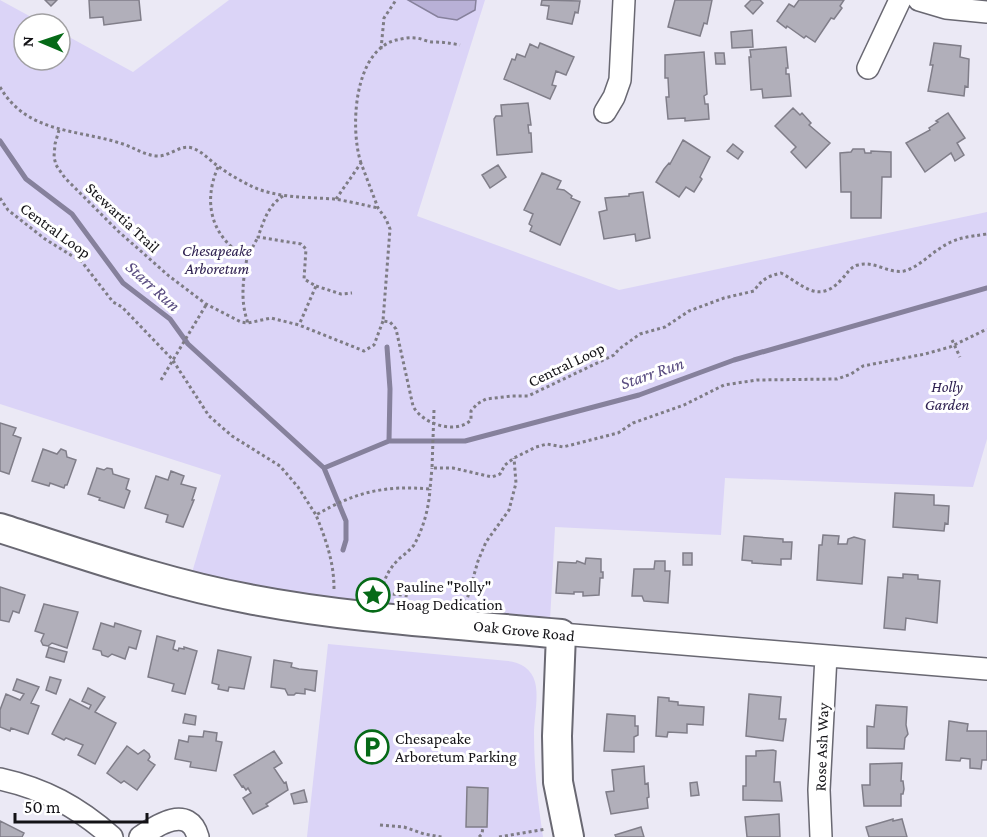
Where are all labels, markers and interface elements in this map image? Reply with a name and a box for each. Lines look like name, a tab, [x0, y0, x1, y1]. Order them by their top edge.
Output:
north arrow	[12, 12, 72, 72]
text: N	[19, 36, 36, 47]
street label: Stewartia Trail	[82, 179, 163, 256]
street label: Central Loop	[17, 199, 94, 262]
park label: Chesapeake Arboretum	[182, 242, 252, 277]
water label: Starr Run	[122, 257, 184, 315]
street label: Central Loop	[525, 339, 607, 391]
water label: Starr Run	[618, 353, 686, 393]
park label: Holly Garden	[925, 378, 969, 413]
place icon: Pauline "Polly" Hoag Dedication	[355, 577, 391, 613]
place label: Pauline "Polly" Hoag Dedication	[396, 578, 503, 614]
street label: Oak Grove Road	[472, 617, 576, 644]
street label: Rose Ash Way	[811, 702, 833, 792]
parking icon: Chesapeake Arboretum Parking	[354, 729, 390, 765]
place label: Chesapeake Arboretum Parking	[395, 730, 517, 766]
scale bar	[15, 786, 147, 824]
text: 50 m	[24, 797, 61, 817]

